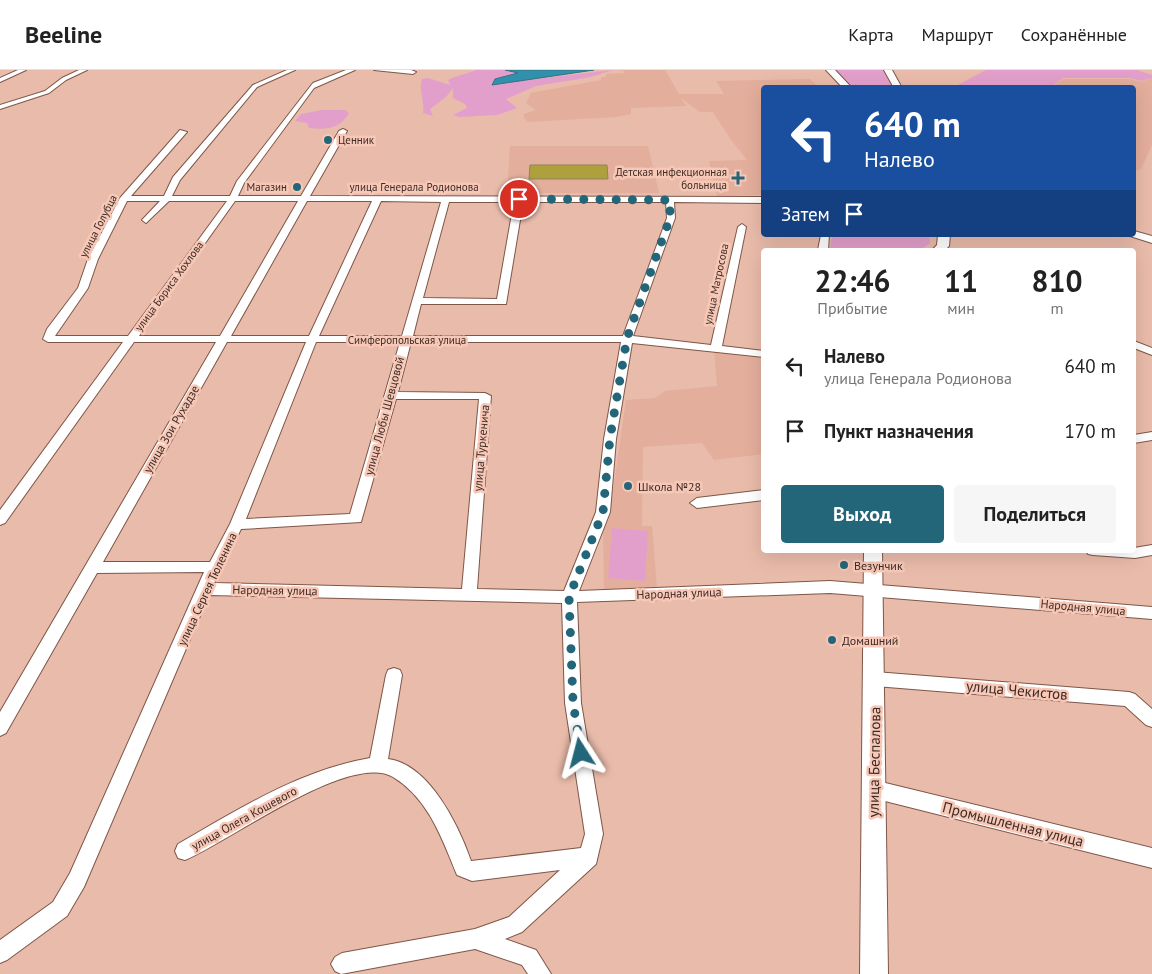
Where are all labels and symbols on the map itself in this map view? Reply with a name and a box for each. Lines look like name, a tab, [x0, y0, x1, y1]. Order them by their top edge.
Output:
place label: Ценник	[338, 133, 375, 147]
marker: Ценник	[322, 134, 334, 146]
place label: Детская инфекционная больница	[616, 165, 727, 192]
marker: Детская инфекционная больница	[731, 171, 745, 185]
pin	[498, 178, 540, 220]
place label: Магазин	[247, 180, 287, 194]
street label: улица Генерала Родионова	[349, 180, 479, 194]
marker: Магазин	[291, 181, 303, 193]
street label: улица Голубца	[76, 192, 120, 260]
street label: улица Бориса Хохлова	[132, 238, 206, 334]
street label: улица Матросова	[701, 242, 731, 326]
street label: Симферопольская улица	[348, 333, 466, 347]
street label: улица Любы Шевцовой	[361, 355, 407, 477]
street label: улица Зои Рухадзе	[140, 383, 202, 475]
street label: улица Туркенича	[470, 404, 492, 492]
place label: Школа №28	[638, 479, 701, 494]
marker: Школа №28	[622, 480, 634, 492]
street label: улица Сергея Тюленина	[174, 530, 240, 648]
place label: Везунчик	[854, 558, 903, 573]
marker: Везунчик	[838, 559, 850, 571]
street label: Народная улица	[232, 582, 318, 598]
street label: Народная улица	[636, 584, 722, 602]
street label: Народная улица	[1040, 596, 1126, 618]
place label: Домашний	[842, 633, 898, 648]
marker: Домашний	[826, 634, 838, 646]
street label: улица Чекистов	[965, 676, 1069, 704]
street label: улица Беспалова	[864, 707, 884, 817]
position arrow	[554, 726, 606, 778]
street label: улица Олега Кошевого	[189, 783, 299, 853]
street label: Промышленная улица	[940, 797, 1086, 851]

